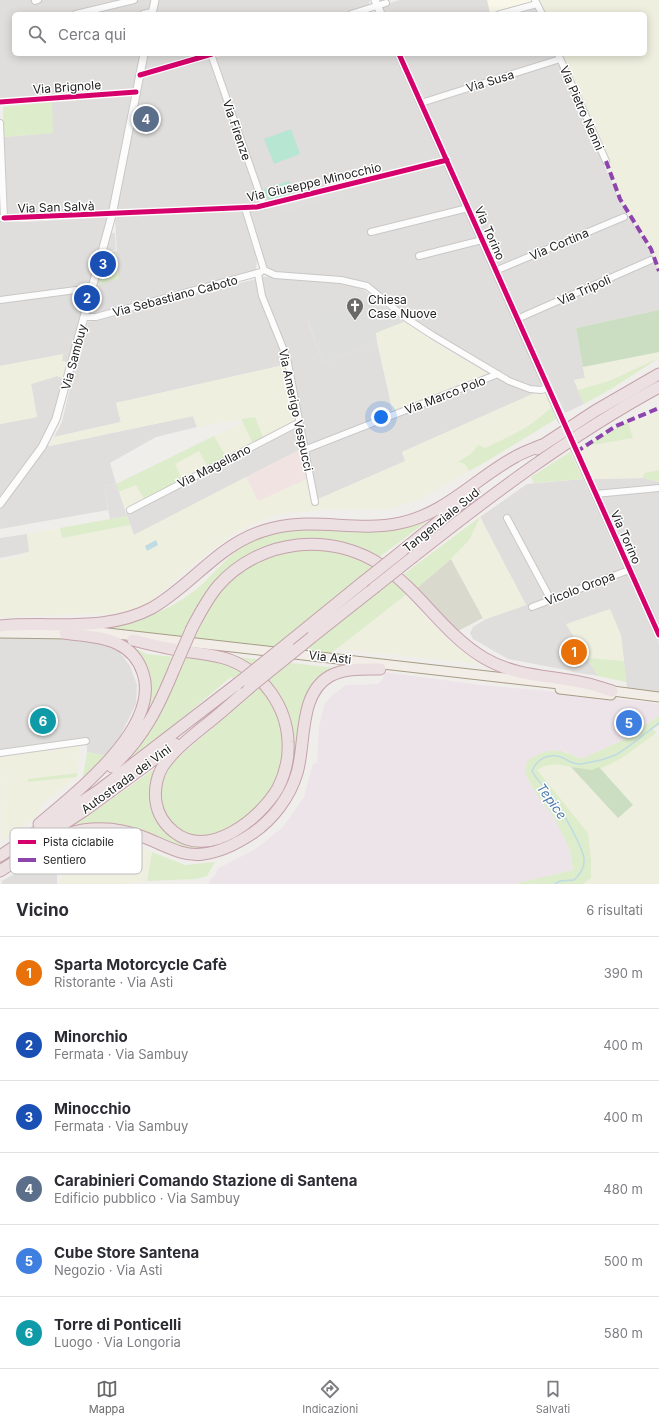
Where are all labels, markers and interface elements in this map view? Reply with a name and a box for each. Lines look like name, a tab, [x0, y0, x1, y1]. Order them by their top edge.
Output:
search box	[12, 12, 647, 56]
icon: search	[26, 23, 48, 45]
text: Cerca qui	[58, 25, 126, 44]
street label: Via Pietro Nenni	[557, 63, 607, 153]
street label: Via Susa	[464, 67, 516, 95]
street label: Via Brignole	[32, 77, 102, 97]
street label: Via Firenze	[220, 98, 254, 162]
pin: 4	[133, 104, 159, 134]
street label: Via Giuseppe Minocchio	[245, 159, 383, 205]
street label: Via San Salvà	[17, 198, 95, 216]
street label: Via Torino	[472, 204, 508, 262]
street label: Via Cortina	[527, 225, 591, 263]
pin: 3	[90, 249, 116, 279]
street label: Via Sebastiano Caboto	[111, 272, 239, 320]
street label: Via Tripoli	[555, 272, 613, 308]
pin: 2	[74, 283, 100, 313]
place label: Chiesa Case Nuove	[368, 292, 437, 321]
church icon: Chiesa Case Nuove	[345, 296, 365, 321]
street label: Via Sambuy	[58, 322, 90, 392]
street label: Via Amerigo Vespucci	[276, 347, 316, 473]
street label: Via Marco Polo	[402, 373, 488, 417]
your location	[371, 407, 391, 427]
street label: Via Magellano	[175, 441, 253, 491]
street label: Tangenziale Sud	[400, 485, 482, 555]
street label: Via Torino	[608, 508, 644, 566]
street label: Vicolo Oropa	[543, 568, 617, 608]
pin: 1	[561, 637, 587, 667]
street label: Via Asti	[308, 647, 352, 667]
pin: 6	[30, 706, 56, 736]
pin: 5	[616, 708, 642, 738]
street label: Autostrada dei Vini	[78, 741, 174, 817]
water label: Tepice	[534, 780, 570, 822]
legend	[10, 828, 142, 874]
text: Pista ciclabile	[43, 835, 114, 849]
text: Sentiero	[43, 853, 87, 867]
text: Vicino	[16, 900, 69, 920]
text: 6 risultati	[586, 902, 643, 918]
text: Sparta Motorcycle Cafè	[54, 955, 227, 974]
text: 1	[26, 965, 32, 981]
text: 390 m	[604, 965, 643, 981]
text: Ristorante · Via Asti	[54, 974, 173, 990]
text: Minorchio	[54, 1027, 128, 1046]
text: 2	[25, 1037, 33, 1053]
text: 400 m	[603, 1037, 643, 1053]
text: Fermata · Via Sambuy	[54, 1046, 188, 1062]
text: Minocchio	[54, 1099, 131, 1118]
text: 3	[25, 1109, 33, 1125]
text: 400 m	[603, 1109, 643, 1125]
text: Fermata · Via Sambuy	[54, 1118, 188, 1134]
text: Carabinieri Comando Stazione di Santena	[54, 1171, 357, 1190]
text: 4	[25, 1181, 33, 1197]
text: 480 m	[603, 1181, 643, 1197]
text: Edificio pubblico · Via Sambuy	[54, 1190, 240, 1206]
text: Cube Store Santena	[54, 1243, 199, 1262]
text: 5	[25, 1253, 33, 1269]
text: 500 m	[604, 1253, 643, 1269]
text: Negozio · Via Asti	[54, 1262, 162, 1278]
text: Torre di Ponticelli	[54, 1315, 181, 1334]
text: 6	[25, 1325, 33, 1341]
text: 580 m	[604, 1325, 643, 1341]
text: Luogo · Via Longoria	[54, 1334, 181, 1350]
tab: Mappa	[89, 1378, 125, 1416]
tab: Indicazioni	[302, 1378, 358, 1416]
tab: Salvati	[536, 1378, 570, 1416]

